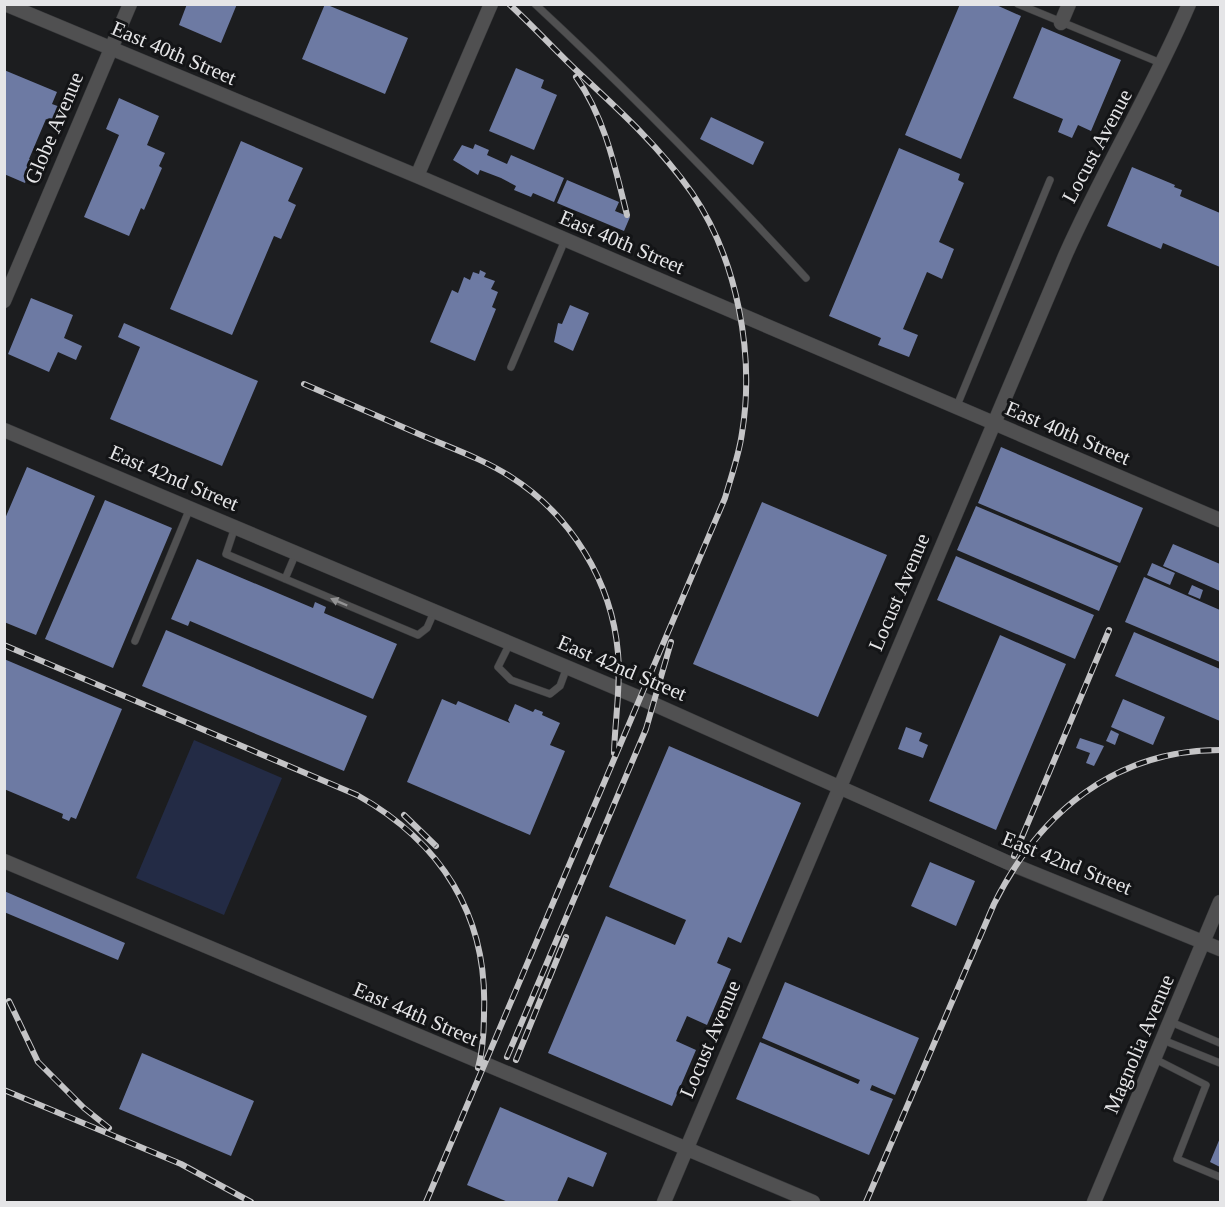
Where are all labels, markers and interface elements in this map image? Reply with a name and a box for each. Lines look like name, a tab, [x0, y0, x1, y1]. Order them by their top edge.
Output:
street label: East 40th Street	[108, 16, 240, 90]
street label: Globe Avenue	[20, 68, 88, 188]
street label: Locust Avenue	[1057, 85, 1137, 207]
street label: East 40th Street	[556, 205, 688, 279]
street label: East 40th Street	[1002, 396, 1134, 470]
street label: East 42nd Street	[106, 440, 242, 516]
street label: Locust Avenue	[864, 530, 934, 654]
one-way arrow	[330, 596, 348, 606]
street label: East 42nd Street	[554, 630, 690, 706]
street label: East 42nd Street	[999, 826, 1135, 900]
street label: Magnolia Avenue	[1099, 971, 1179, 1117]
street label: East 44th Street	[350, 977, 482, 1051]
street label: Locust Avenue	[675, 977, 745, 1101]

